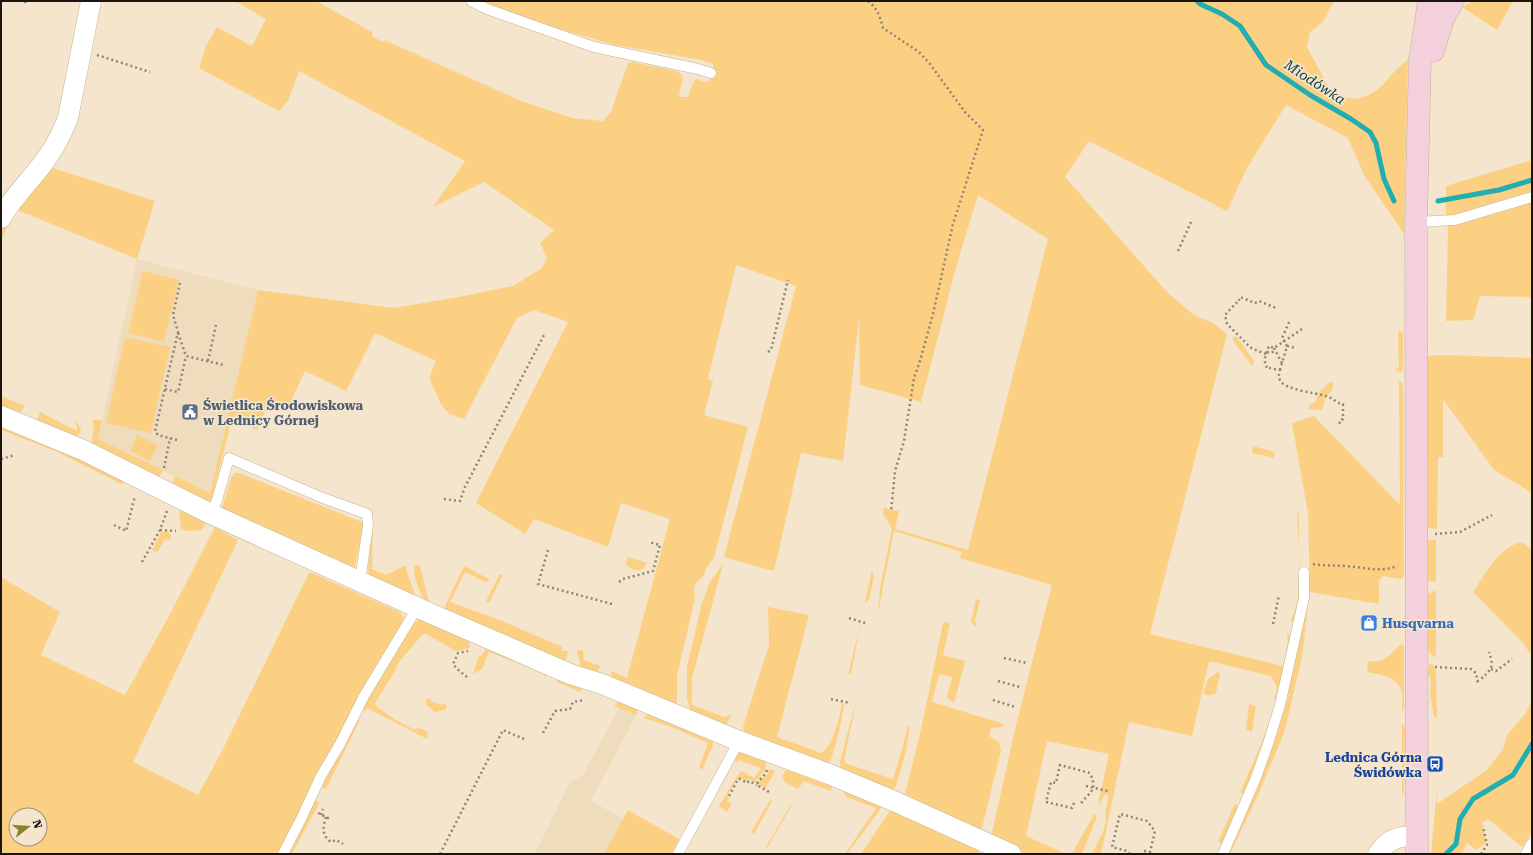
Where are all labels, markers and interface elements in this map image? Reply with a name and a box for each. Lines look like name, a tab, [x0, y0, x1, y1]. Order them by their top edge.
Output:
water label: Miodówka	[1281, 56, 1348, 108]
place label: Świetlica Środowiskowa w Lednicy Górnej	[203, 397, 364, 428]
public building icon: Świetlica Środowiskowa w Lednicy Górnej	[180, 402, 200, 422]
shop icon: Husqvarna	[1359, 613, 1379, 633]
place label: Husqvarna	[1382, 616, 1454, 631]
place label: Lednica Górna Świdówka	[1325, 750, 1422, 780]
bus stop icon: Lednica Górna Świdówka	[1425, 754, 1445, 774]
north arrow	[8, 807, 48, 847]
text: N	[30, 818, 45, 831]

